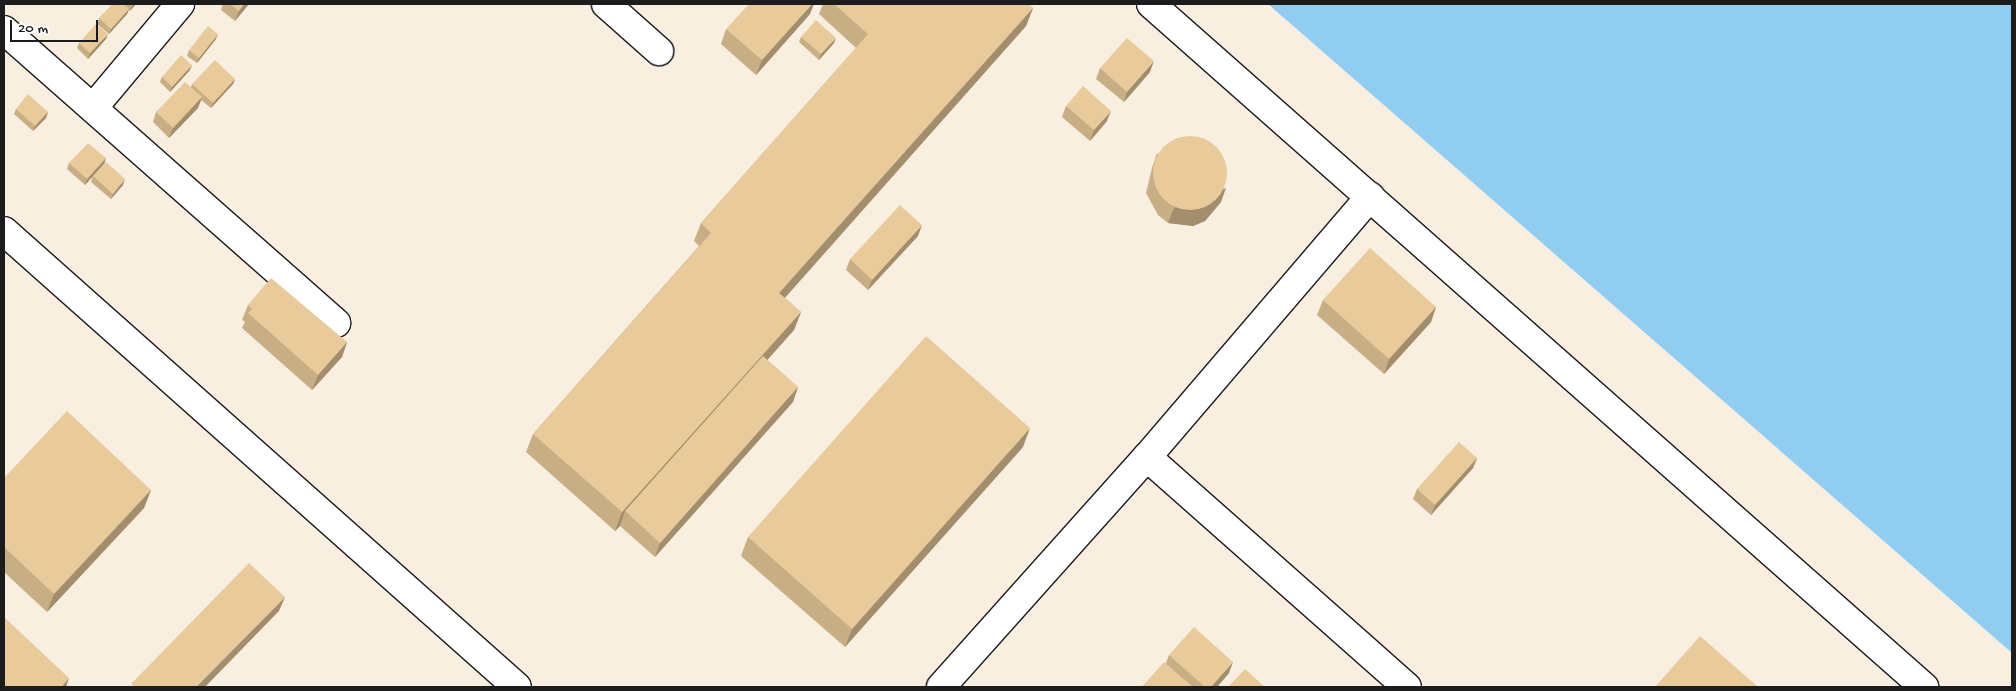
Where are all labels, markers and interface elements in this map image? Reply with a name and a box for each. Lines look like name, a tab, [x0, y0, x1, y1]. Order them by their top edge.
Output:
scale bar	[12, 10, 100, 42]
text: 20 m	[18, 20, 48, 38]

